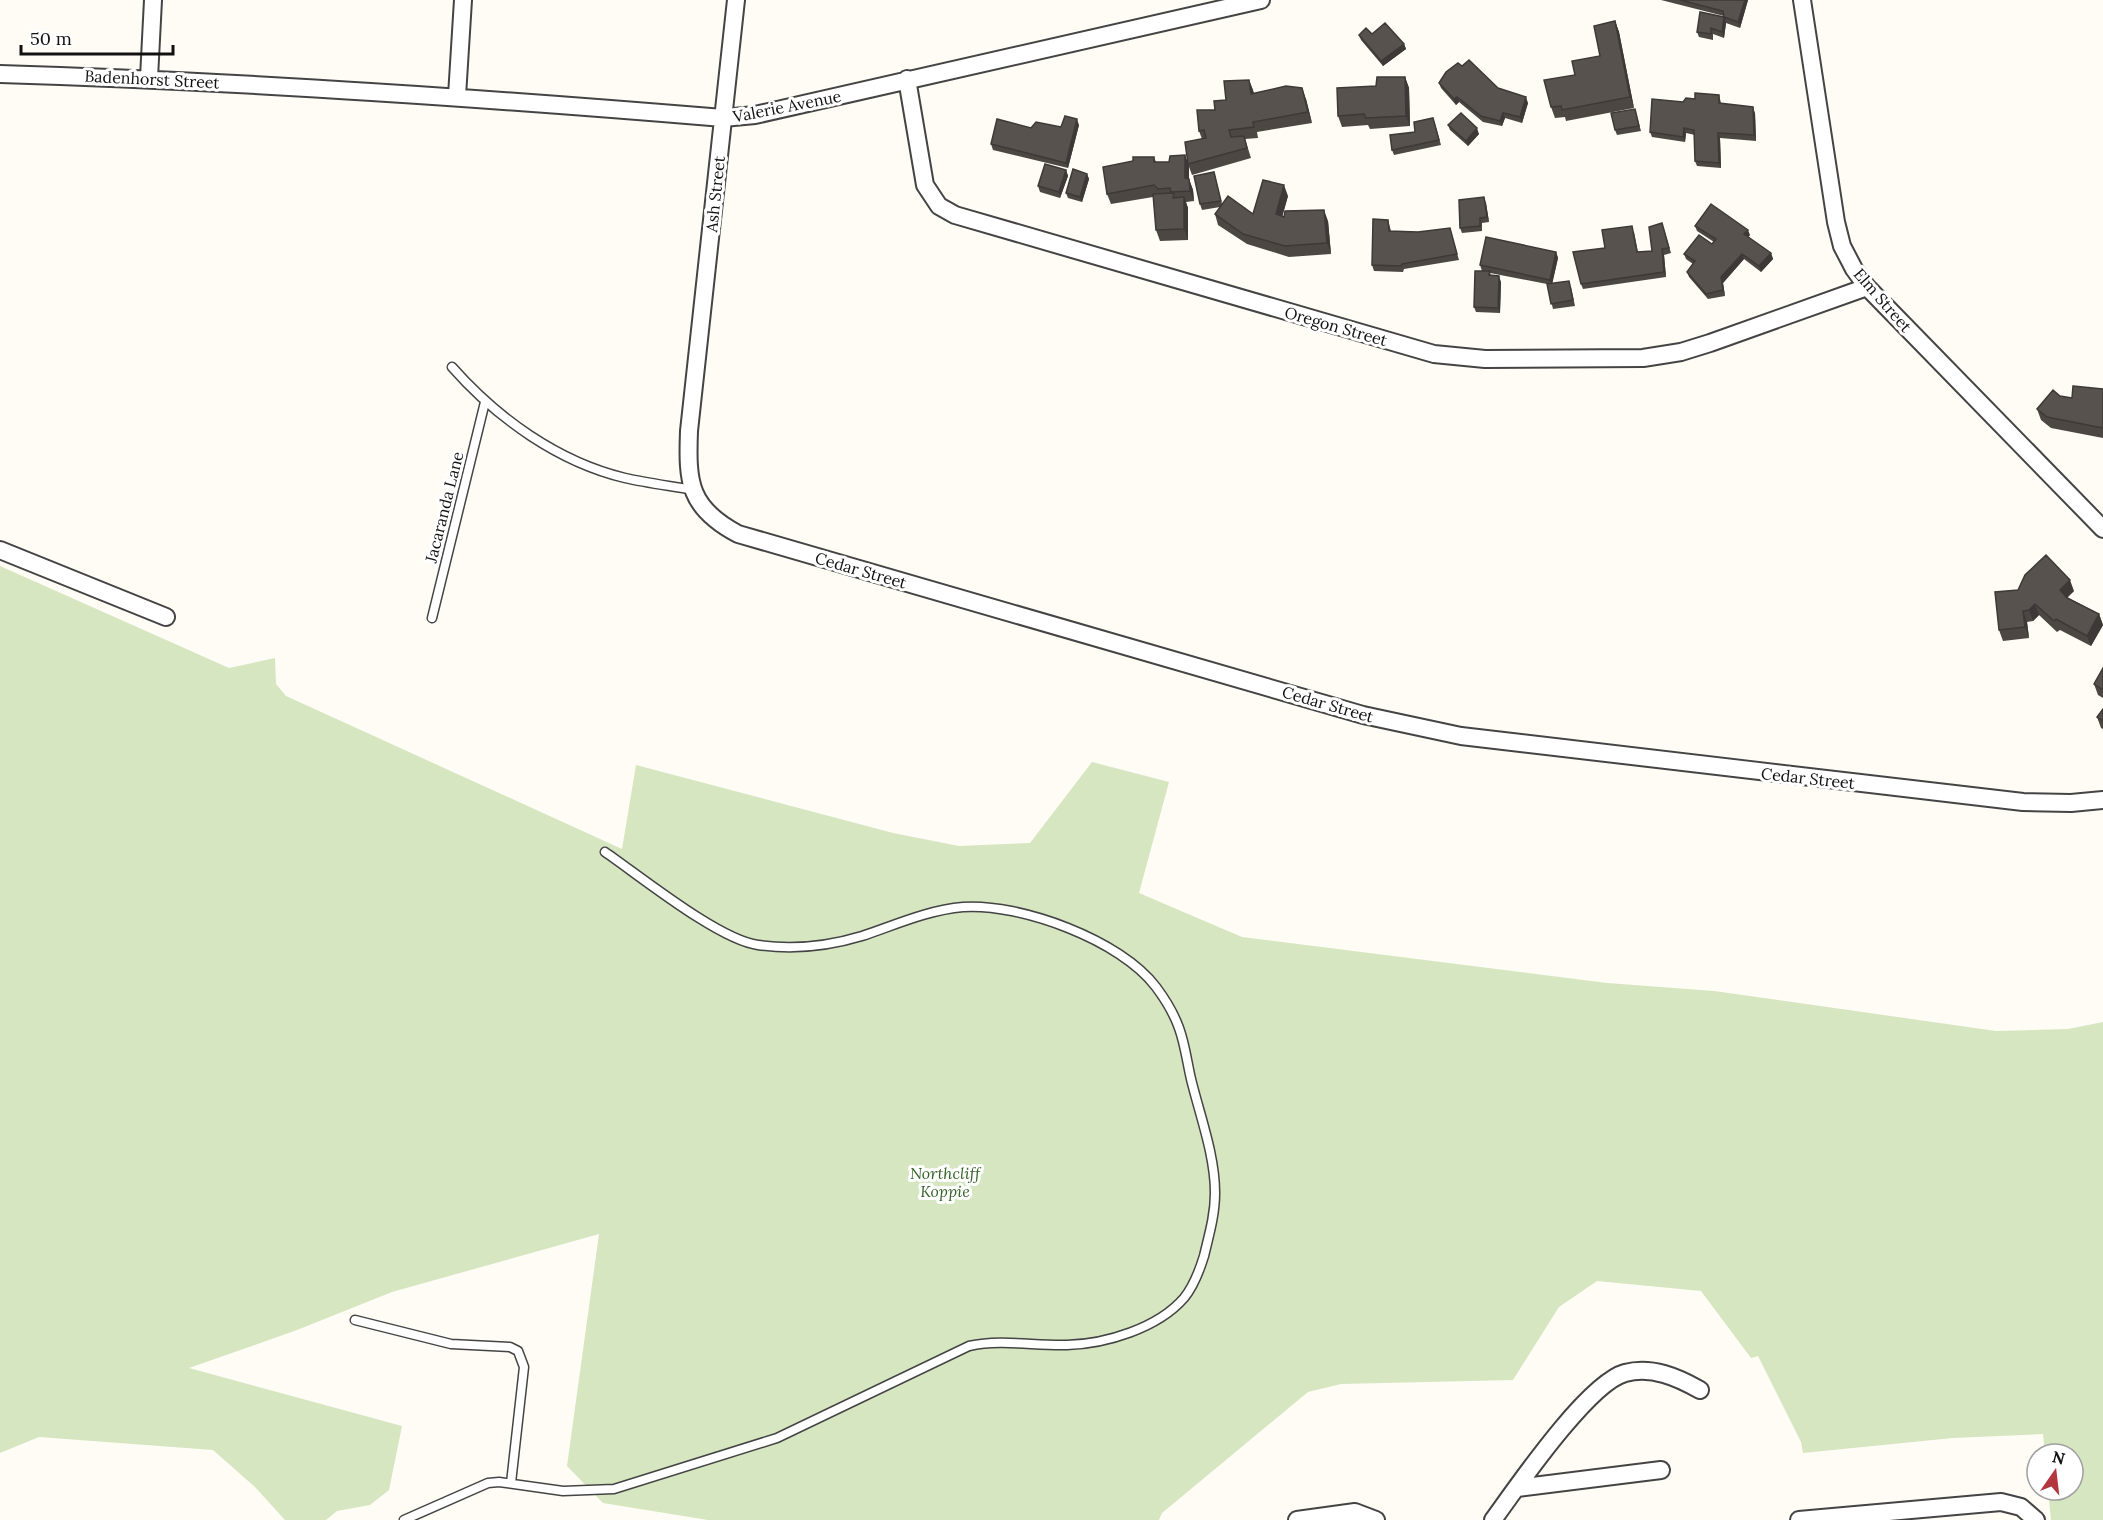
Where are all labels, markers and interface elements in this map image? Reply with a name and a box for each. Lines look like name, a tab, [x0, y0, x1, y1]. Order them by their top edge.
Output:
scale bar	[21, 18, 172, 56]
text: 50 m	[30, 27, 72, 50]
street label: Badenhorst Street	[84, 65, 221, 93]
street label: Valerie Avenue	[730, 86, 843, 126]
street label: Ash Street	[701, 154, 729, 234]
street label: Elm Street	[1850, 264, 1917, 337]
street label: Oregon Street	[1282, 302, 1390, 350]
street label: Jacaranda Lane	[420, 449, 468, 566]
street label: Cedar Street	[813, 547, 910, 593]
street label: Cedar Street	[1280, 681, 1377, 727]
street label: Cedar Street	[1760, 763, 1857, 793]
park label: Northcliff Koppie	[910, 1163, 982, 1201]
north arrow	[2025, 1442, 2085, 1502]
text: N	[2050, 1446, 2067, 1469]

